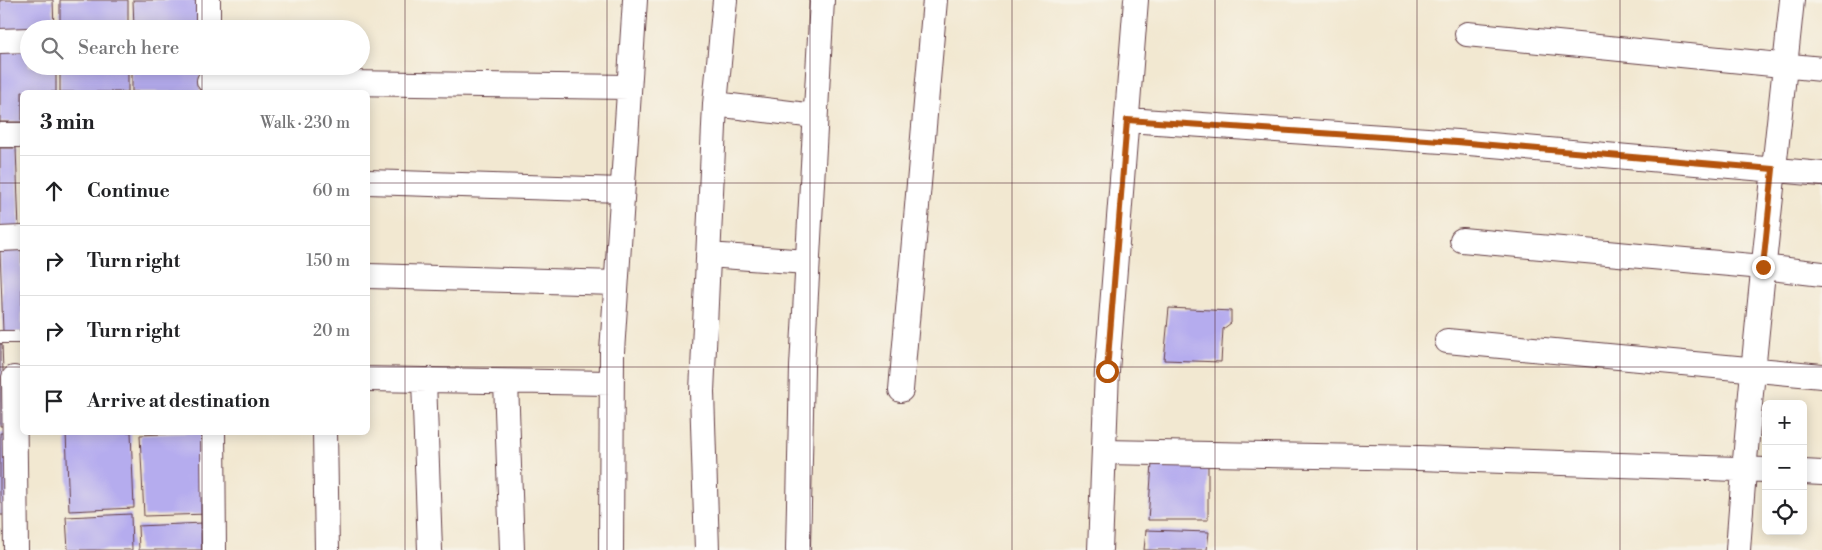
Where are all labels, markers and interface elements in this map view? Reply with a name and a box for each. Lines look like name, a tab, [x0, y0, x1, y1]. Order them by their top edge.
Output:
search box	[20, 20, 370, 75]
icon: search	[38, 34, 66, 62]
text: Search here	[78, 36, 179, 60]
text: 3 min	[40, 110, 95, 136]
text: Walk · 230 m	[260, 113, 350, 133]
icon: ahead	[40, 177, 68, 205]
text: Continue	[87, 179, 170, 203]
text: 60 m	[312, 181, 350, 201]
icon: right	[40, 247, 68, 275]
text: Turn right	[87, 249, 180, 273]
text: 150 m	[306, 251, 350, 271]
route end	[1752, 256, 1775, 279]
icon: right	[40, 317, 68, 345]
text: Turn right	[87, 319, 180, 343]
text: 20 m	[313, 321, 350, 341]
route start	[1096, 360, 1119, 383]
icon: arrive	[40, 387, 68, 415]
text: Arrive at destination	[87, 389, 270, 413]
map controls	[1762, 400, 1807, 535]
button: +	[1762, 400, 1807, 445]
button: −	[1762, 445, 1807, 490]
button: locate	[1762, 490, 1807, 535]

